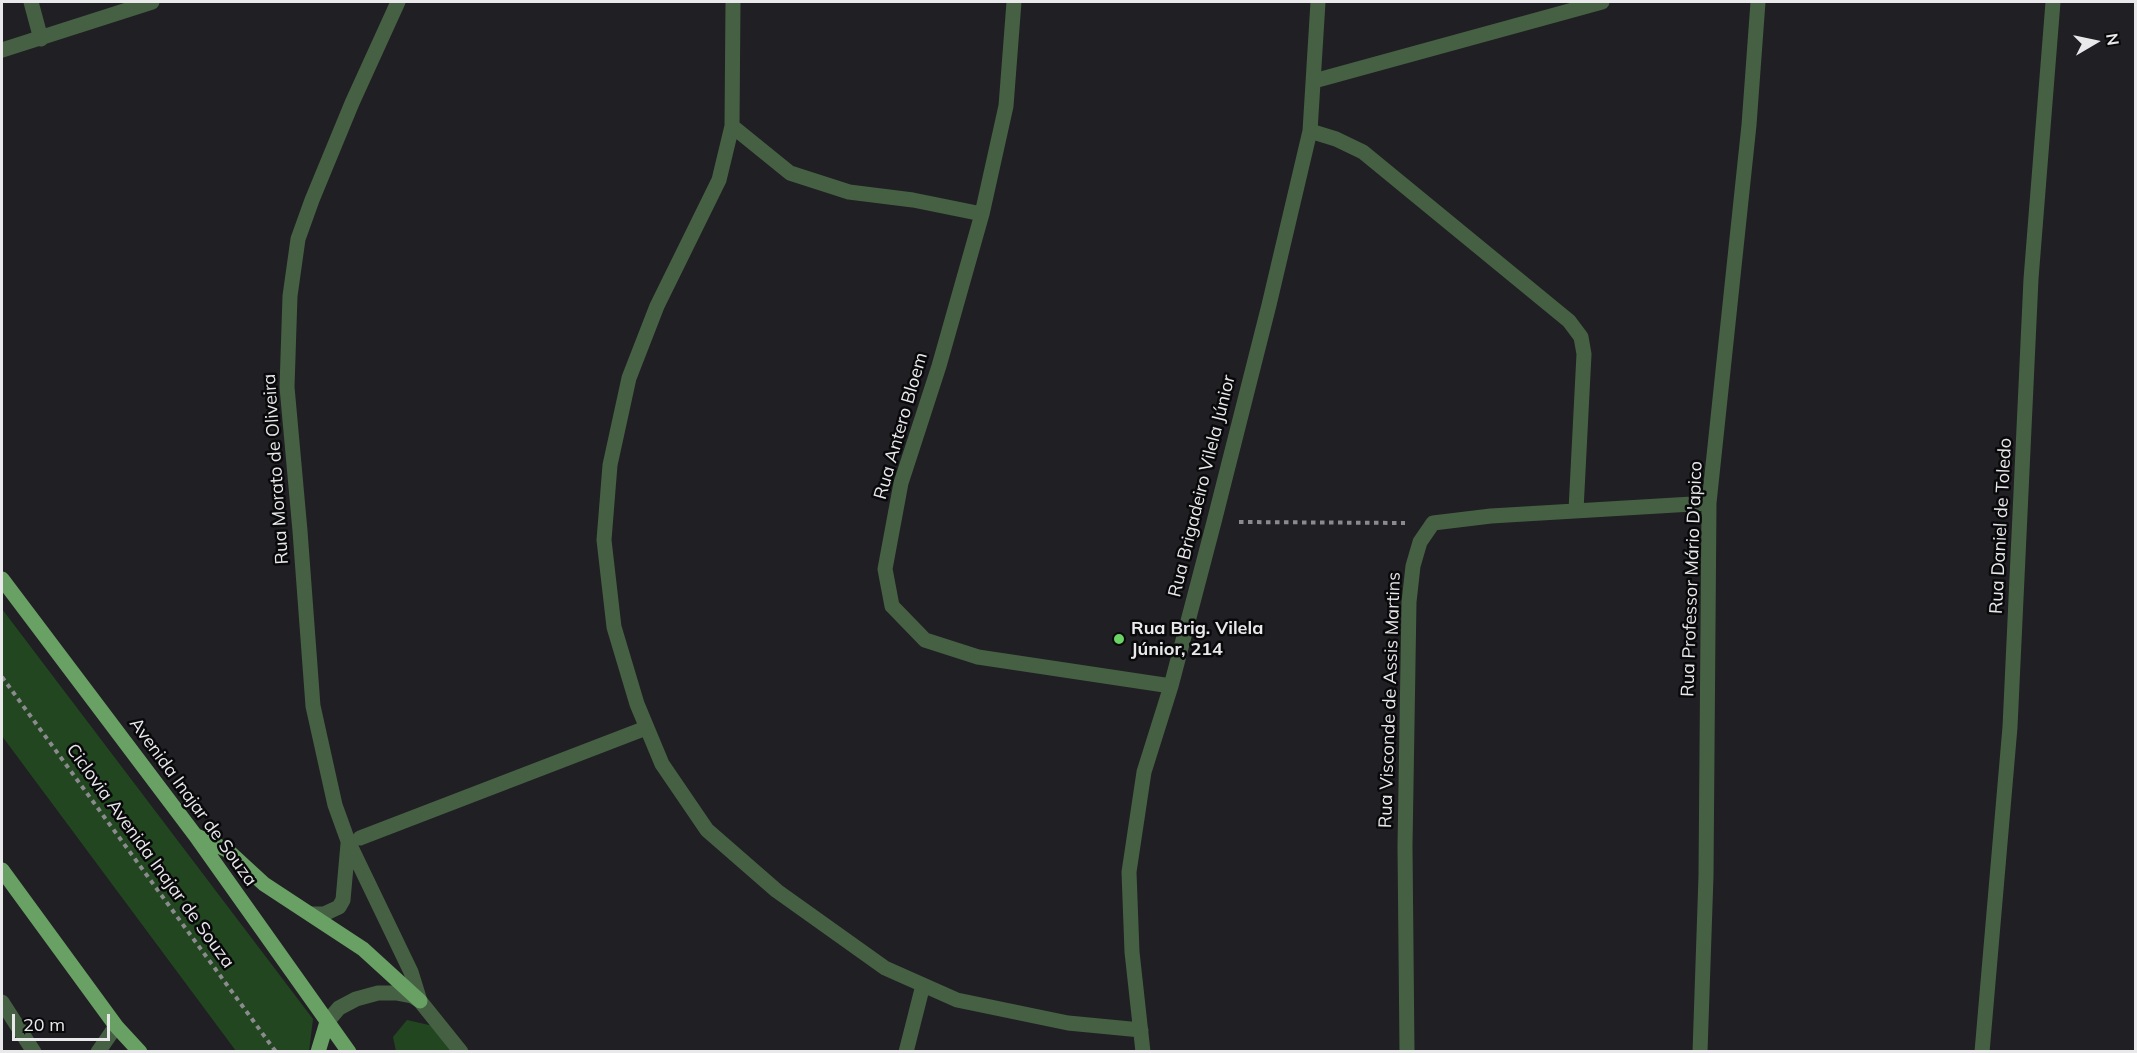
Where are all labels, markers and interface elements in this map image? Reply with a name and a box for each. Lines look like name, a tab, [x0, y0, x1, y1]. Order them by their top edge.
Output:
north arrow	[2065, 12, 2125, 72]
text: N	[2102, 32, 2124, 47]
street label: Rua Antero Bloem	[870, 350, 932, 502]
street label: Rua Morato de Oliveira	[259, 373, 293, 565]
street label: Rua Brigadeiro Vilela Júnior	[1164, 373, 1240, 599]
street label: Rua Daniel de Toledo	[1986, 437, 2016, 615]
street label: Rua Professor Mário D'apico	[1677, 461, 1707, 697]
street label: Rua Visconde de Assis Martins	[1375, 571, 1405, 829]
place label: Rua Brig. Vilela Júnior, 214	[1131, 618, 1263, 660]
marker: Rua Brig. Vilela Júnior, 214	[1112, 632, 1126, 646]
street label: Avenida Inajar de Souza	[125, 714, 261, 890]
street label: Ciclovia Avenida Inajar de Souza	[61, 740, 239, 972]
scale bar	[15, 1002, 112, 1040]
text: 20 m	[23, 1013, 65, 1036]

